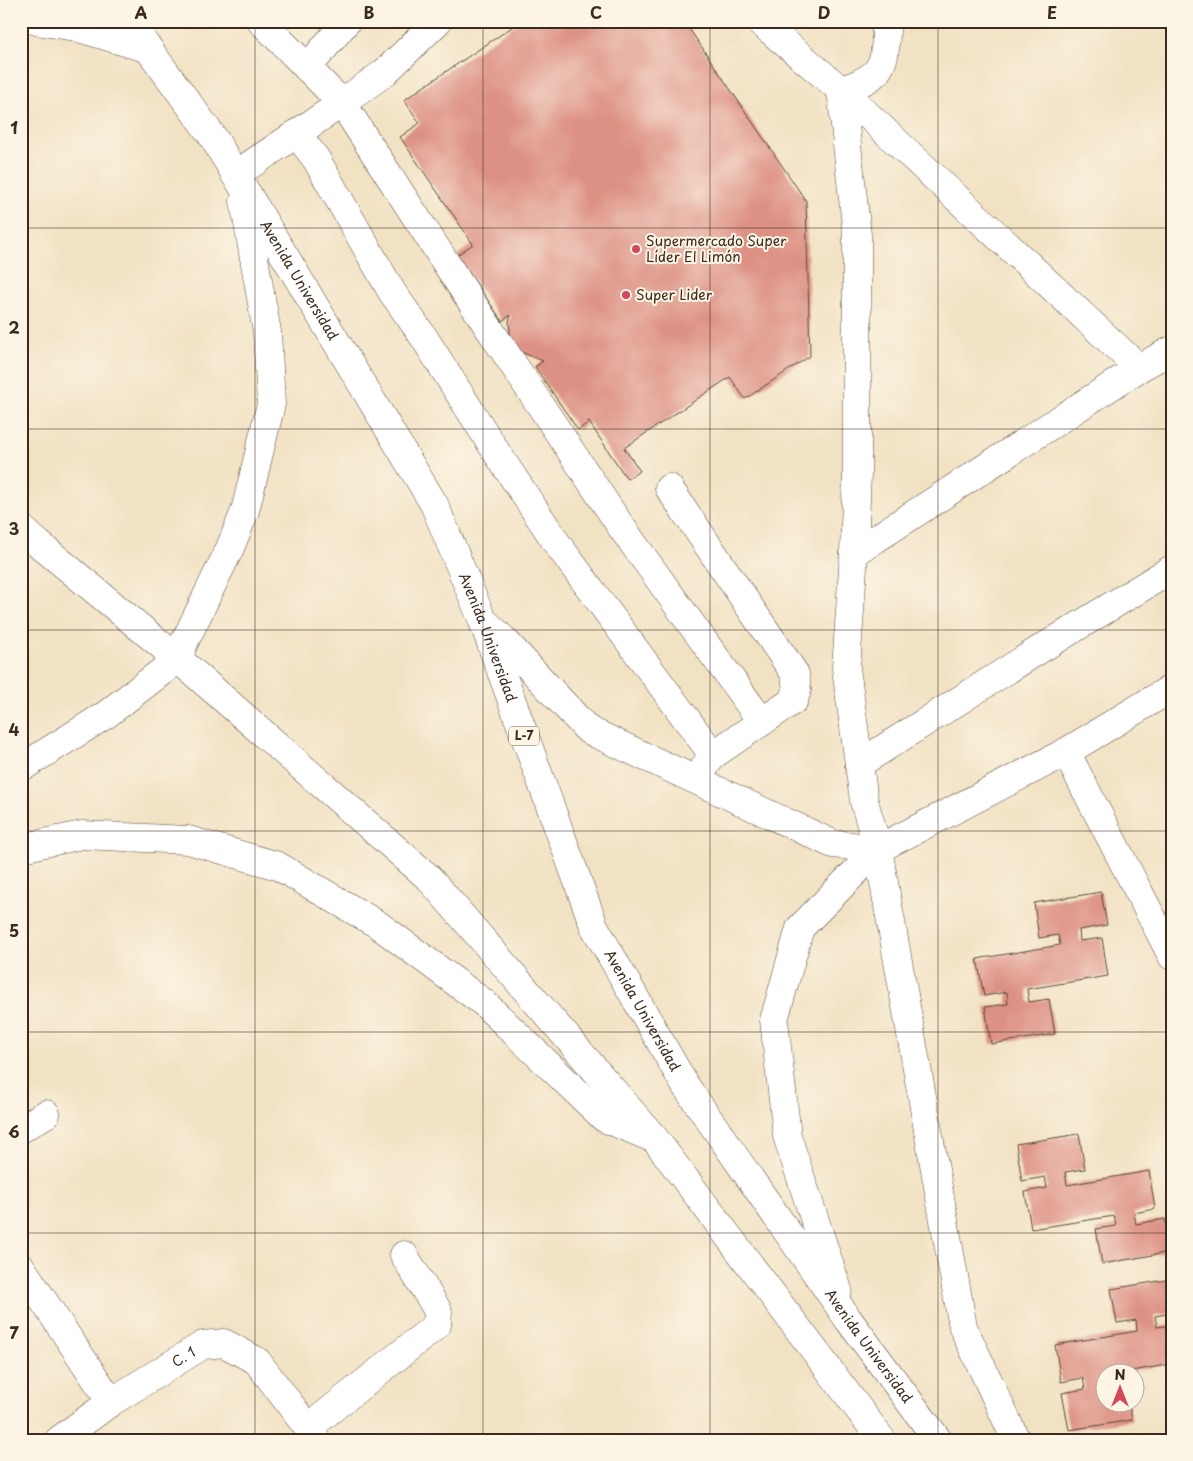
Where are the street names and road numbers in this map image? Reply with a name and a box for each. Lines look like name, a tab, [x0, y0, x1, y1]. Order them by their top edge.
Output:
street label: Avenida Universidad	[255, 216, 344, 344]
street label: Avenida Universidad	[454, 569, 523, 705]
road number: L-7	[509, 726, 539, 746]
street label: Avenida Universidad	[600, 946, 686, 1075]
street label: Avenida Universidad	[820, 1284, 918, 1407]
street label: C. 1	[167, 1341, 200, 1372]

